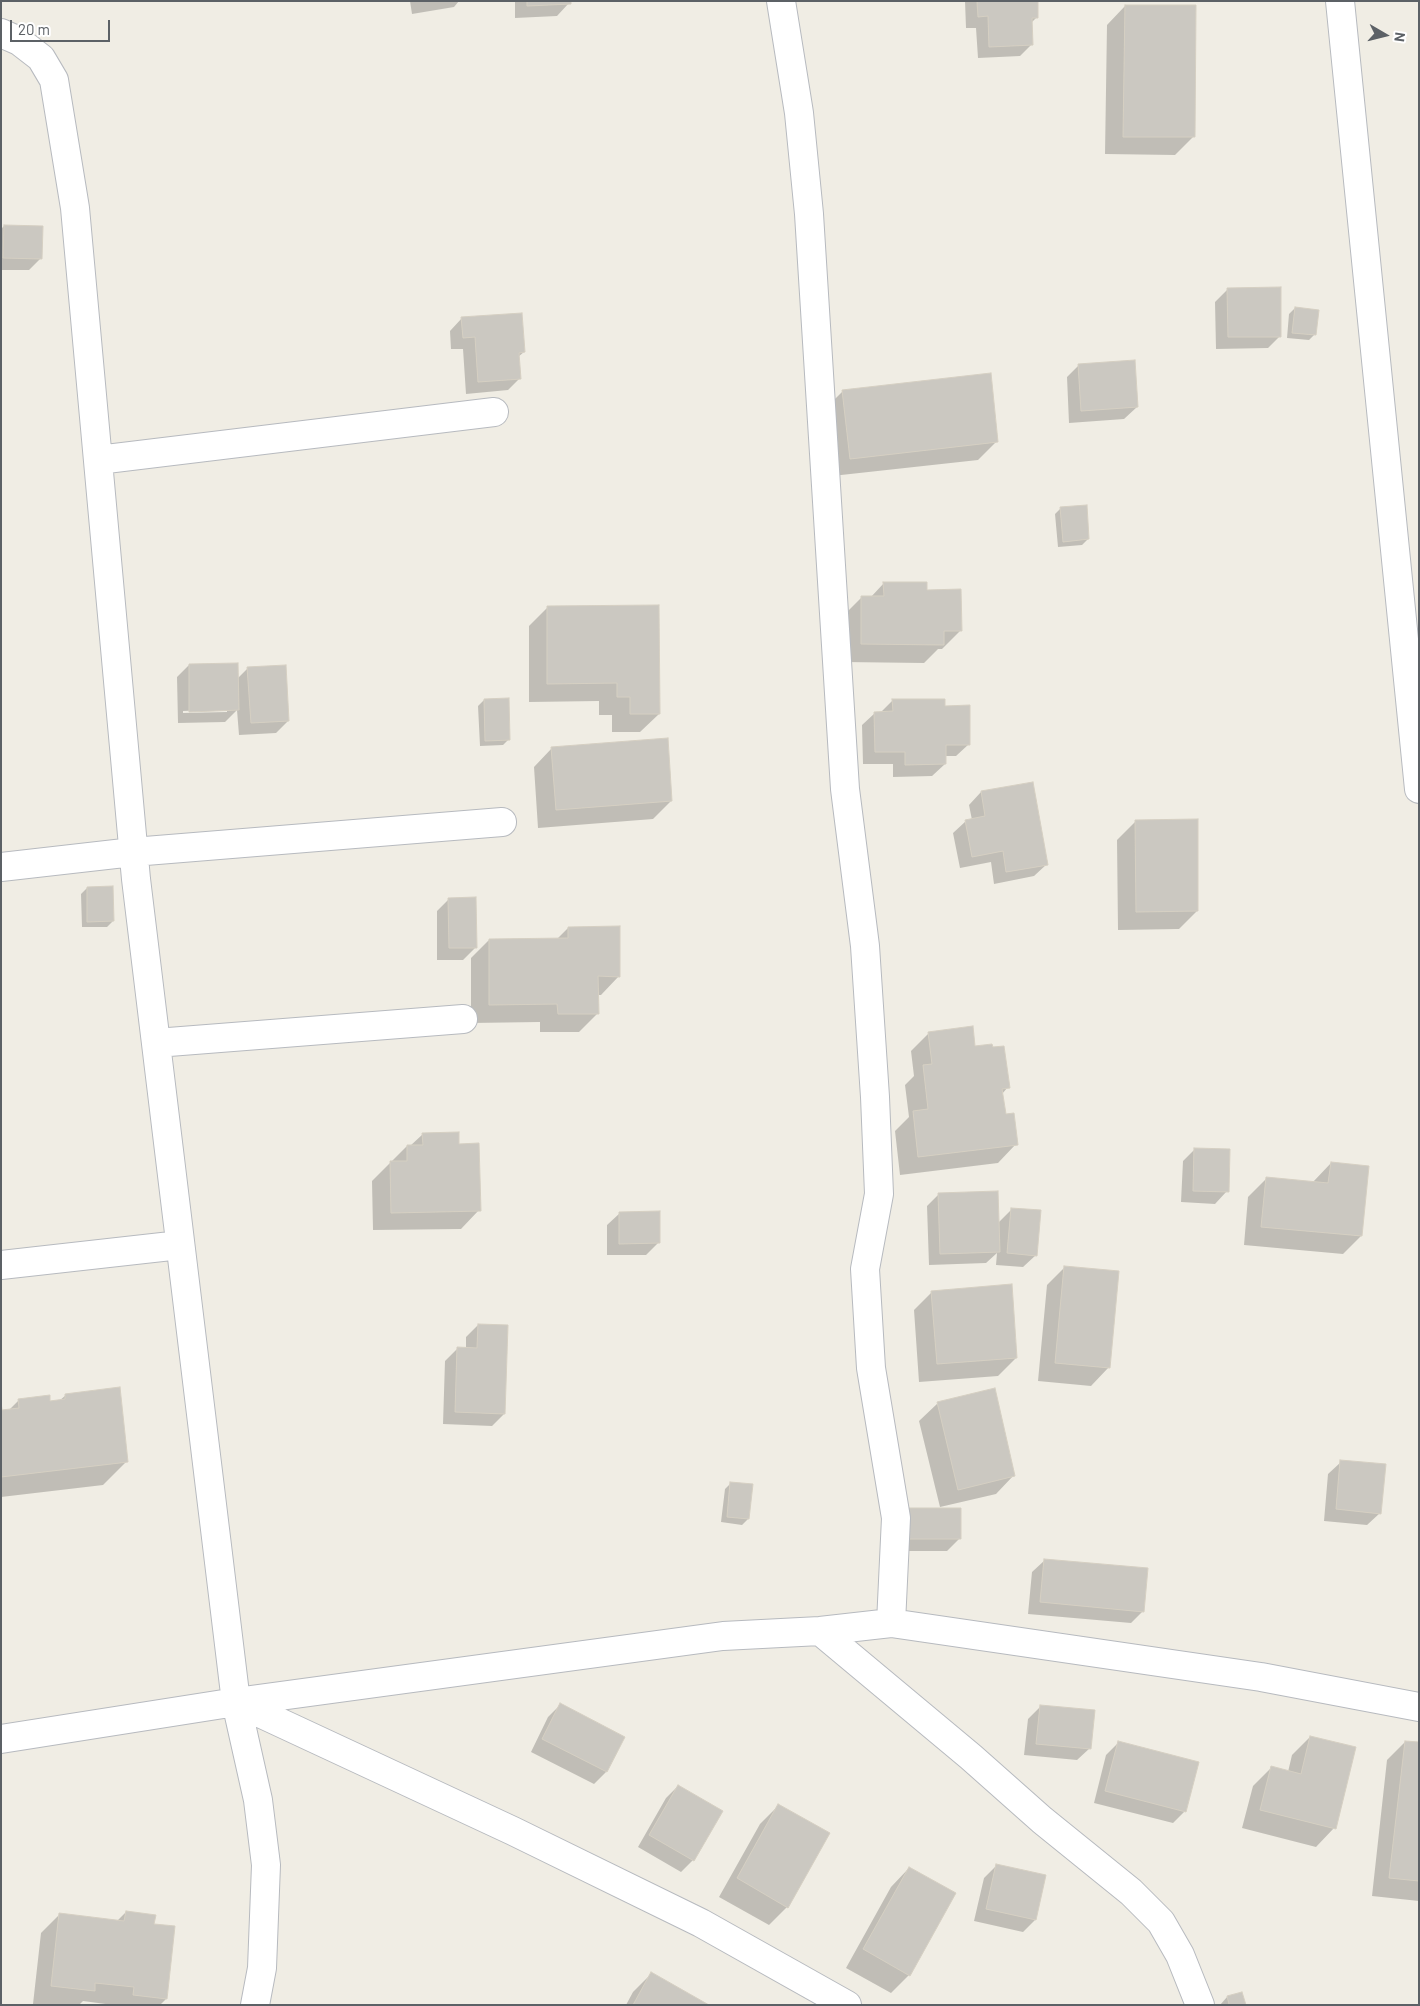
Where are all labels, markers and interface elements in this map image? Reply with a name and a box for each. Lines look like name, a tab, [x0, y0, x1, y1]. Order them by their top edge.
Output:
scale bar	[12, 10, 112, 42]
north arrow	[1360, 10, 1410, 60]
text: 20 m	[18, 20, 50, 38]
text: N	[1391, 31, 1409, 43]

